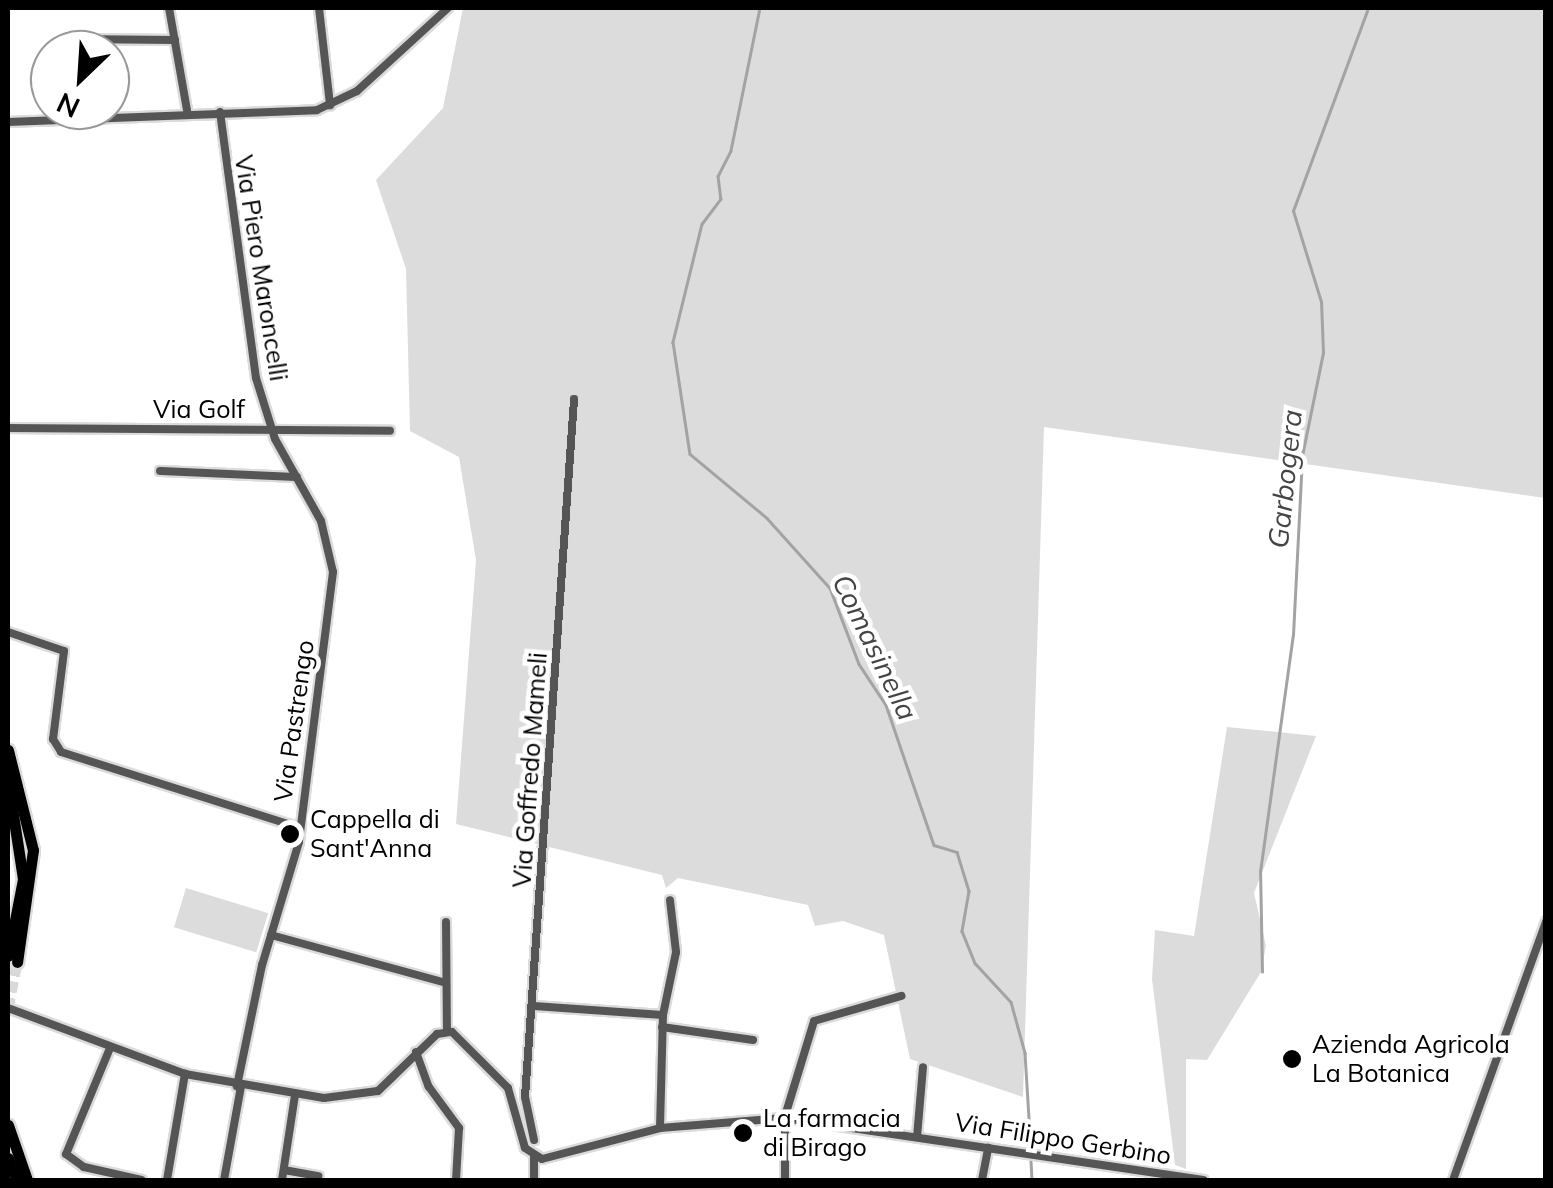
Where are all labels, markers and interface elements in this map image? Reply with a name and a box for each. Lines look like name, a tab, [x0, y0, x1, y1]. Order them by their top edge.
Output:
north arrow	[30, 30, 130, 130]
text: N	[51, 86, 85, 126]
street label: Via Piero Maroncelli	[228, 153, 294, 383]
street label: Via Golf	[153, 394, 245, 424]
water label: Garbogera	[1261, 408, 1309, 550]
water label: Comasinella	[825, 569, 925, 725]
street label: Via Pastrengo	[268, 638, 320, 804]
street label: Via Goffredo Mameli	[507, 651, 553, 889]
place label: Cappella di Sant'Anna	[310, 805, 440, 864]
marker: Cappella di Sant'Anna	[279, 823, 301, 845]
place label: Azienda Agricola La Botanica	[1312, 1030, 1510, 1089]
marker: Azienda Agricola La Botanica	[1281, 1048, 1303, 1070]
place label: La farmacia di Birago	[763, 1104, 901, 1163]
street label: Via Filippo Gerbino	[953, 1107, 1173, 1171]
marker: La farmacia di Birago	[732, 1122, 754, 1144]

